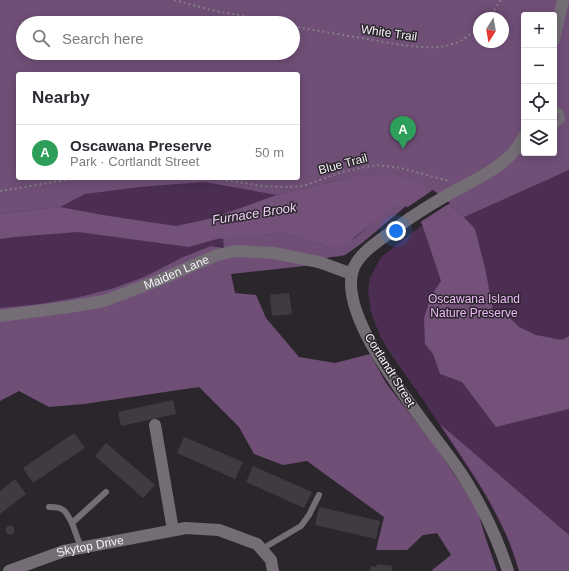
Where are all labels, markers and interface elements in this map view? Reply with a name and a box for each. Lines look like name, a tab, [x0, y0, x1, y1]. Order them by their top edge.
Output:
north arrow	[473, 12, 509, 48]
map controls	[521, 12, 557, 156]
button: +	[521, 12, 557, 48]
search box	[16, 16, 300, 60]
street label: White Trail	[360, 22, 418, 44]
icon: search	[30, 27, 52, 49]
text: Search here	[62, 30, 144, 47]
button: −	[521, 48, 557, 84]
button: locate	[521, 84, 557, 120]
text: Nearby	[32, 88, 90, 107]
pin: A	[390, 116, 416, 149]
button: layers	[521, 120, 557, 156]
text: Oscawana Preserve	[70, 137, 212, 154]
text: A	[40, 145, 50, 160]
text: 50 m	[255, 145, 284, 160]
street label: Blue Trail	[317, 151, 369, 177]
text: Park · Cortlandt Street	[70, 154, 199, 169]
water label: Furnace Brook	[211, 199, 299, 228]
your location	[386, 221, 406, 241]
street label: Maiden Lane	[142, 252, 211, 292]
park label: Oscawana Island Nature Preserve	[428, 292, 520, 320]
street label: Cortlandt Street	[362, 331, 419, 410]
street label: Skytop Drive	[54, 533, 125, 560]

